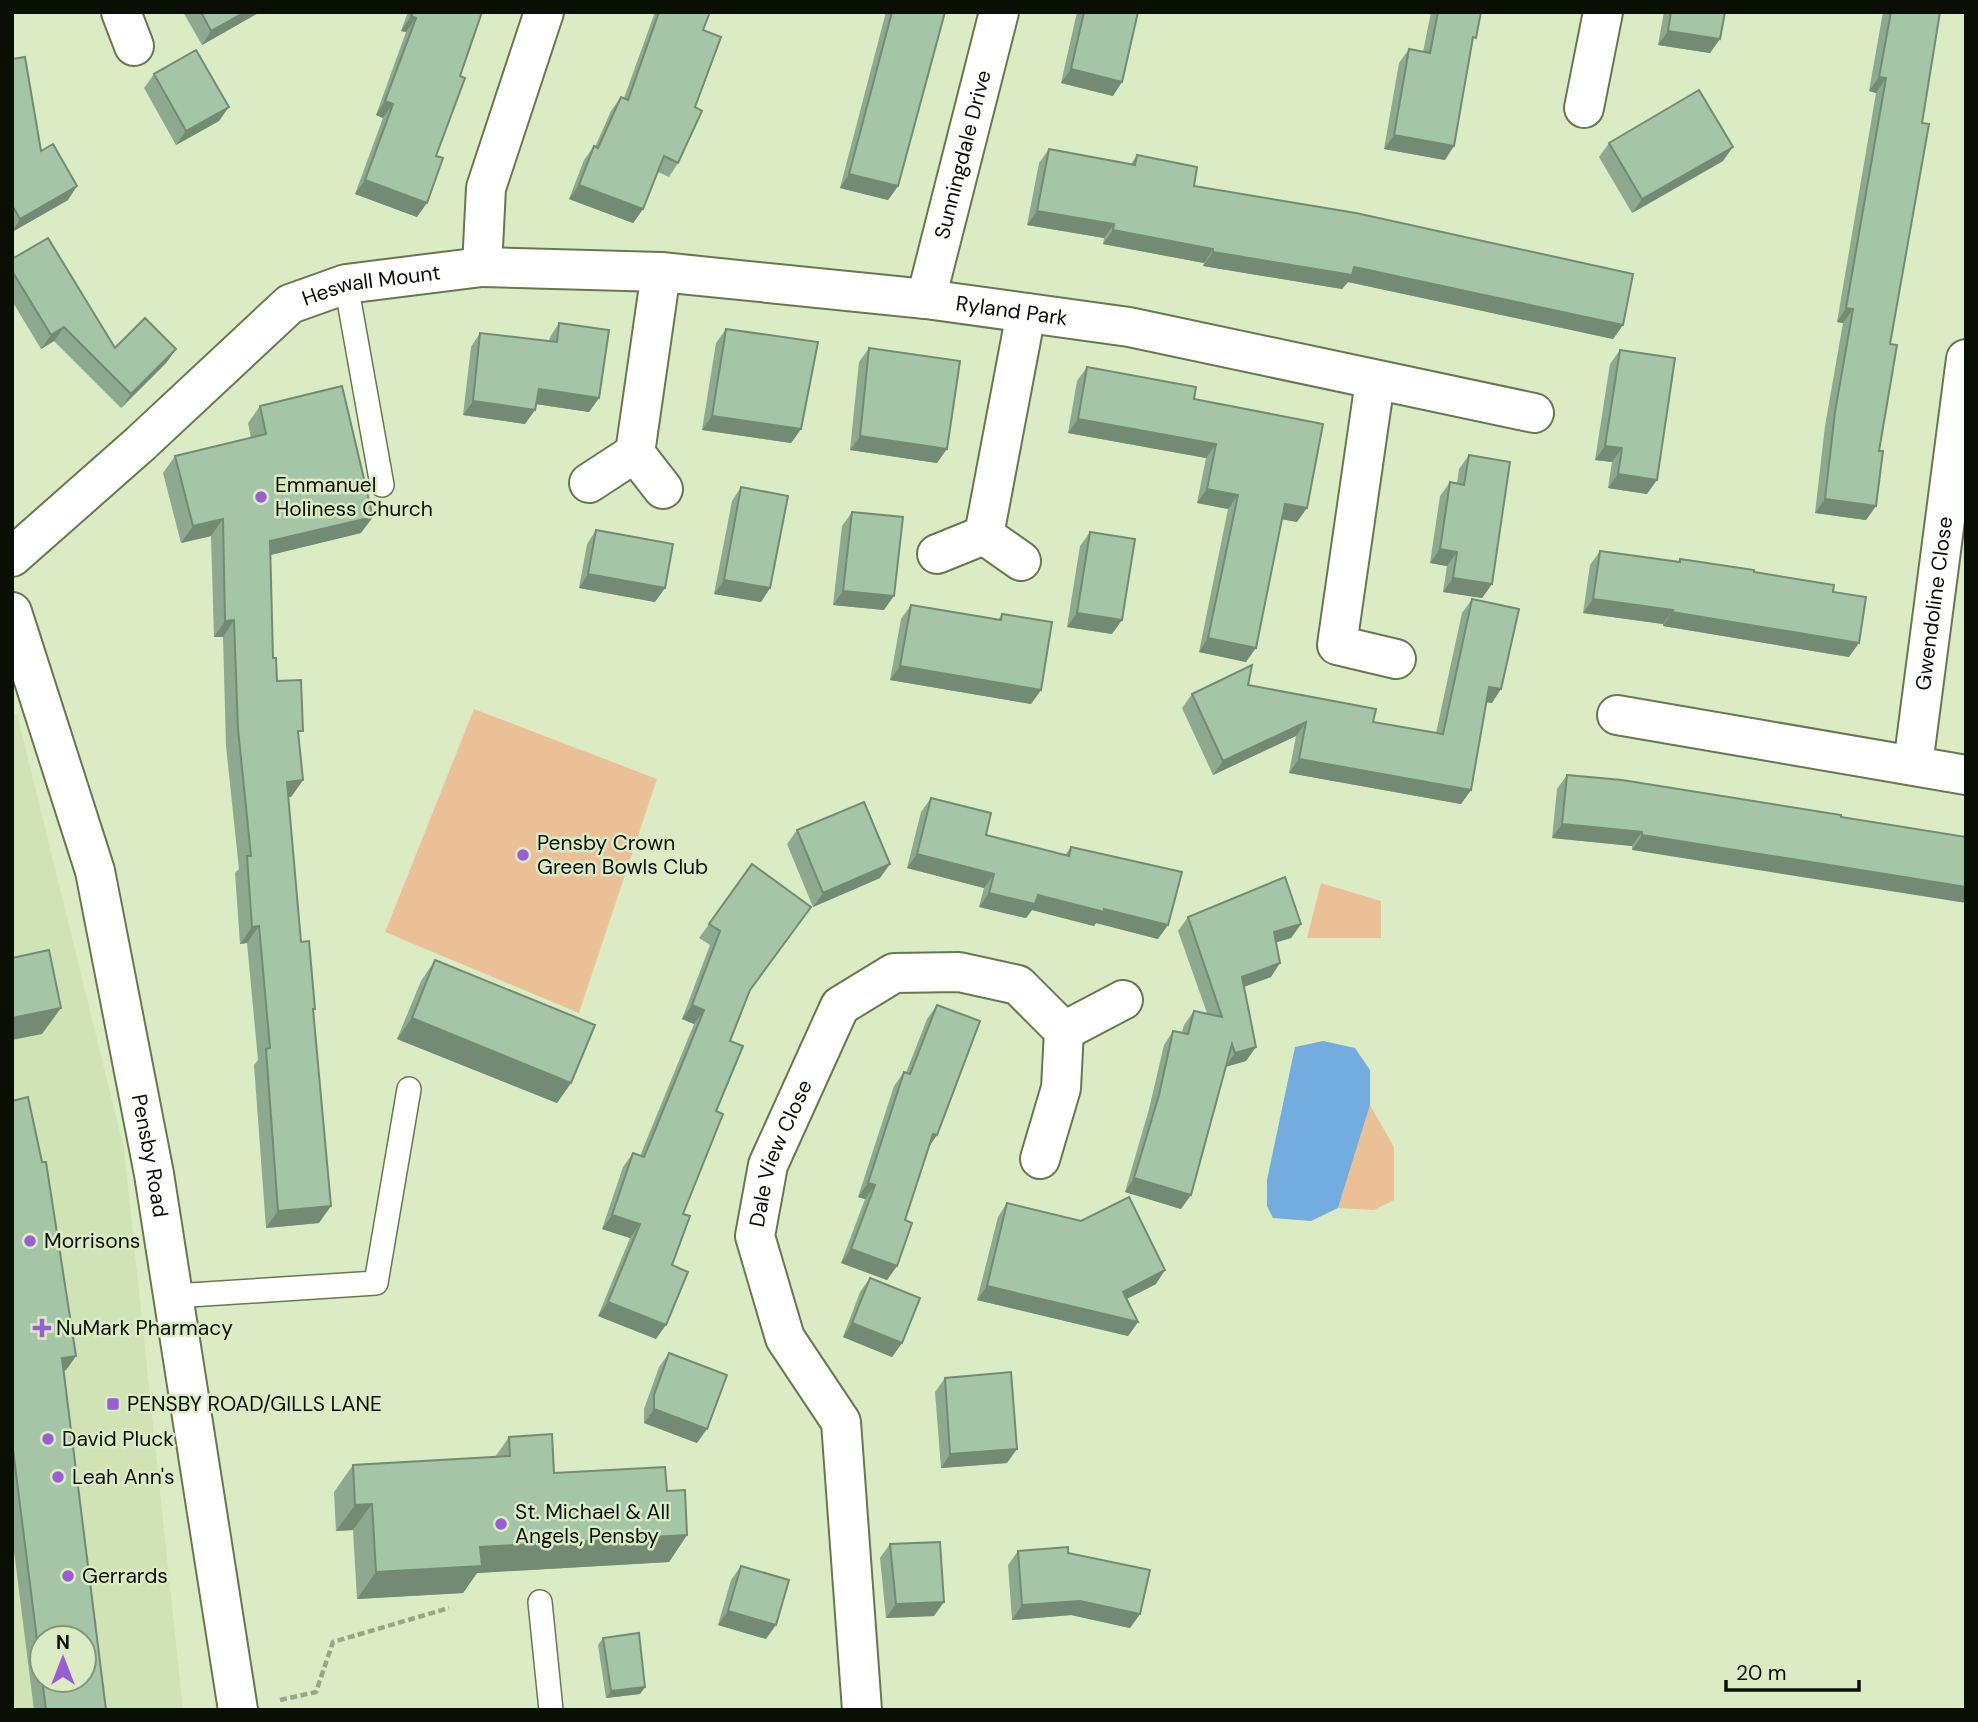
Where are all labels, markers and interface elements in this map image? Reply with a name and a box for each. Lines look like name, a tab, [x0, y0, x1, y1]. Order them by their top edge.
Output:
street label: Sunningdale Drive	[928, 67, 998, 242]
street label: Heswall Mount	[298, 258, 442, 313]
street label: Ryland Park	[954, 289, 1070, 332]
place label: Emmanuel Holiness Church	[275, 471, 433, 523]
marker: Emmanuel Holiness Church	[253, 489, 269, 505]
street label: Gwendoline Close	[1909, 515, 1959, 692]
place label: Pensby Crown Green Bowls Club	[537, 829, 708, 881]
marker: Pensby Crown Green Bowls Club	[515, 847, 531, 863]
street label: Dale View Close	[743, 1075, 819, 1229]
street label: Pensby Road	[125, 1092, 175, 1219]
place label: Morrisons	[44, 1227, 140, 1255]
marker: Morrisons	[22, 1233, 38, 1249]
place label: NuMark Pharmacy	[56, 1314, 233, 1342]
marker: NuMark Pharmacy	[34, 1320, 50, 1336]
place label: PENSBY ROAD/GILLS LANE	[127, 1390, 382, 1418]
marker: PENSBY ROAD/GILLS LANE	[105, 1396, 121, 1412]
place label: David Pluck	[62, 1425, 174, 1453]
marker: David Pluck	[40, 1431, 56, 1447]
place label: Leah Ann's	[72, 1463, 175, 1491]
marker: Leah Ann's	[50, 1469, 66, 1485]
place label: St. Michael & All Angels, Pensby	[515, 1498, 670, 1550]
marker: St. Michael & All Angels, Pensby	[493, 1516, 509, 1532]
place label: Gerrards	[82, 1562, 168, 1590]
marker: Gerrards	[60, 1568, 76, 1584]
north arrow	[28, 1624, 98, 1694]
text: N	[56, 1630, 70, 1655]
scale bar	[1726, 1648, 1859, 1692]
text: 20 m	[1736, 1659, 1787, 1687]

